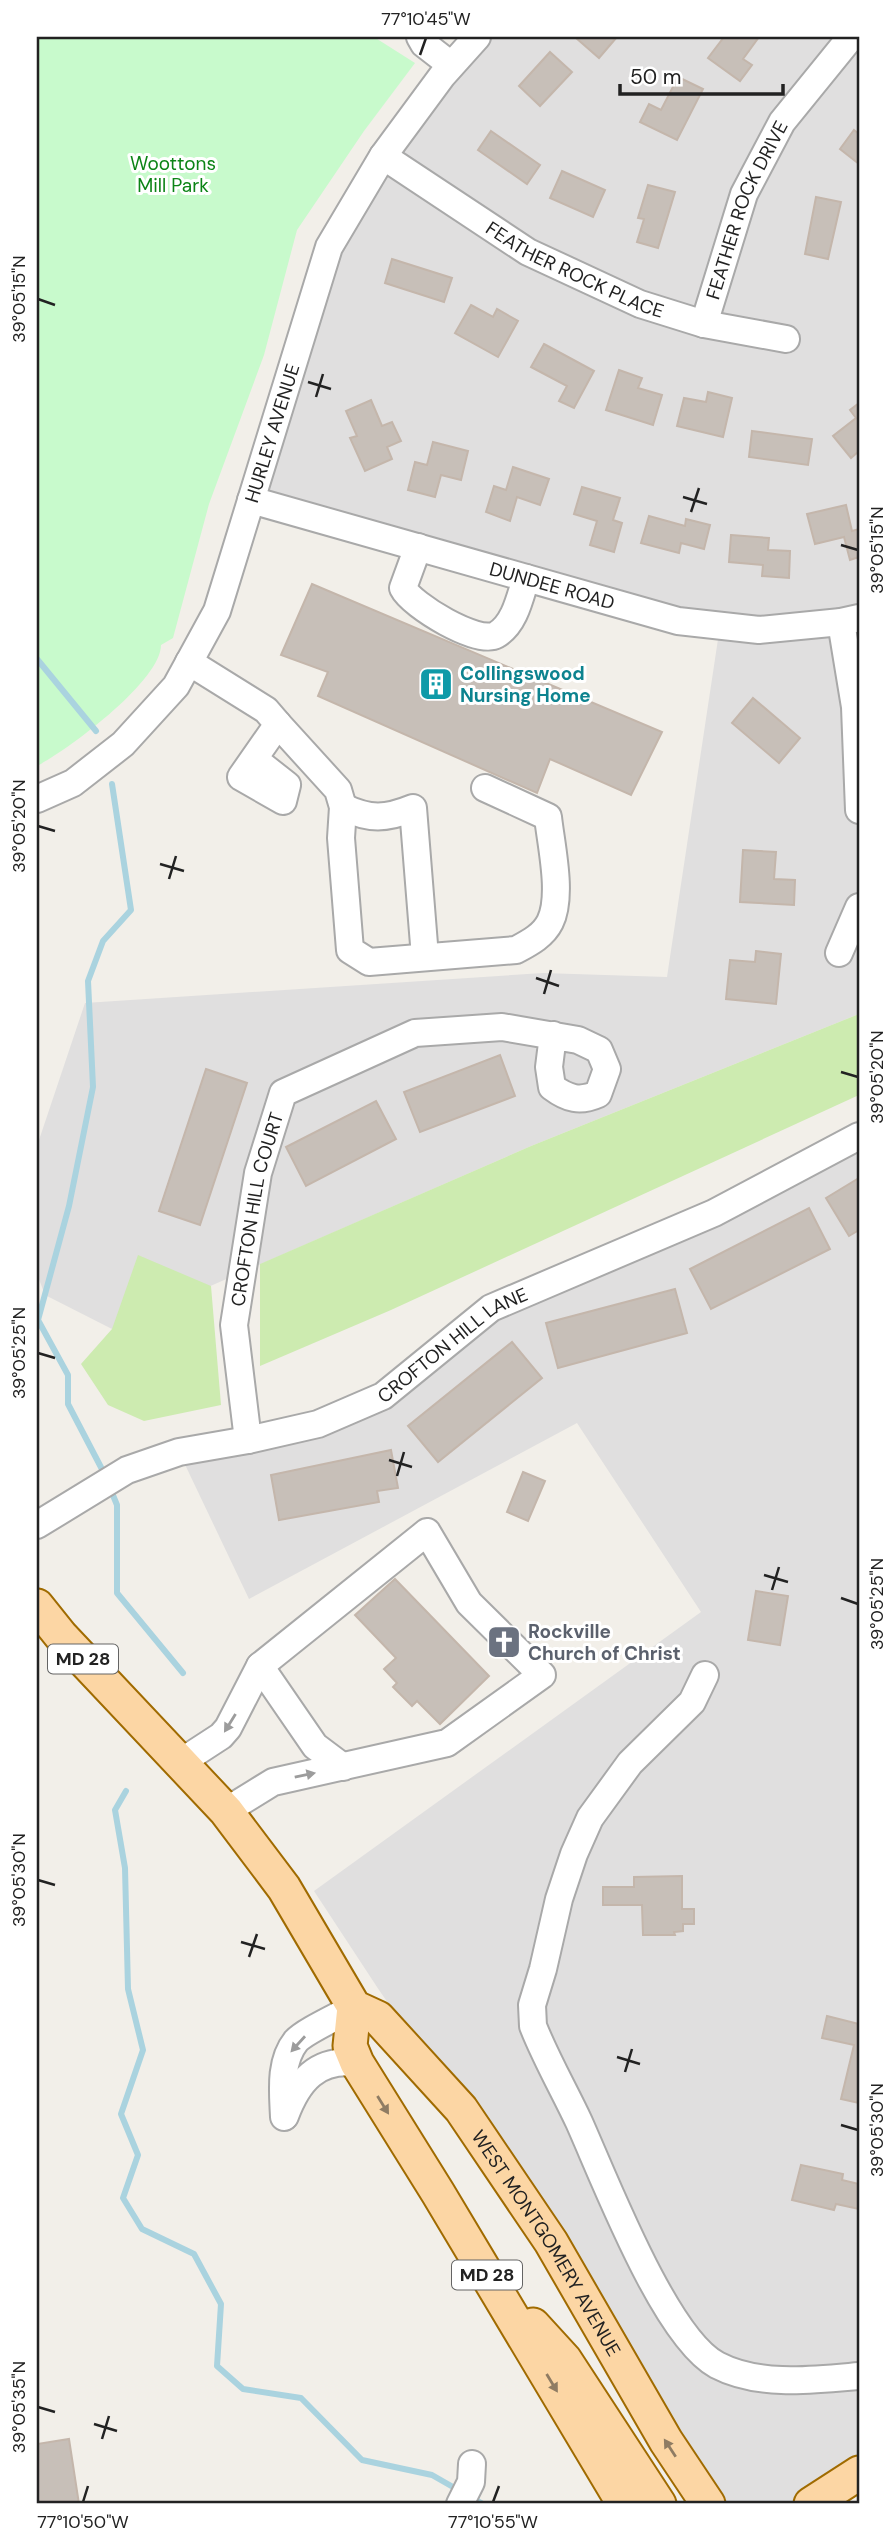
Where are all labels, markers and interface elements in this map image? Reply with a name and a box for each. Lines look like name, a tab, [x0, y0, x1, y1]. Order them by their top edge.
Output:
text: 77°10'45"W	[381, 7, 471, 31]
scale bar	[620, 52, 782, 96]
text: 50 m	[630, 63, 681, 91]
street label: FEATHER ROCK DRIVE	[700, 116, 794, 302]
park label: Woottons Mill Park	[130, 151, 216, 198]
street label: FEATHER ROCK PLACE	[481, 216, 667, 324]
text: 39°05'15"N	[7, 255, 31, 343]
street label: HURLEY AVENUE	[239, 361, 305, 506]
text: 39°05'15"N	[865, 506, 889, 594]
street label: DUNDEE ROAD	[487, 556, 618, 615]
place label: Collingswood Nursing Home	[460, 661, 591, 708]
building icon: Collingswood Nursing Home	[417, 665, 455, 703]
text: 39°05'20"N	[7, 779, 31, 873]
text: 39°05'20"N	[865, 1030, 889, 1124]
street label: CROFTON HILL COURT	[225, 1109, 289, 1308]
street label: CROFTON HILL LANE	[372, 1282, 531, 1409]
text: 39°05'25"N	[7, 1307, 31, 1399]
text: 39°05'25"N	[865, 1558, 889, 1650]
place label: Rockville Church of Christ	[528, 1619, 681, 1666]
church icon: Rockville Church of Christ	[485, 1623, 523, 1661]
road number: MD 28	[48, 1644, 118, 1674]
one-way arrow	[224, 1713, 236, 1732]
one-way arrow	[294, 1769, 316, 1780]
text: 39°05'30"N	[7, 1833, 31, 1927]
one-way arrow	[290, 2035, 306, 2053]
text: 39°05'30"N	[865, 2083, 889, 2177]
one-way arrow	[377, 2095, 390, 2115]
street label: WEST MONTGOMERY AVENUE	[466, 2125, 626, 2361]
road number: MD 28	[452, 2260, 522, 2290]
text: 39°05'35"N	[7, 2361, 31, 2453]
one-way arrow	[545, 2374, 558, 2393]
one-way arrow	[664, 2438, 677, 2457]
text: 77°10'50"W	[37, 2510, 129, 2534]
text: 77°10'55"W	[448, 2510, 538, 2534]

